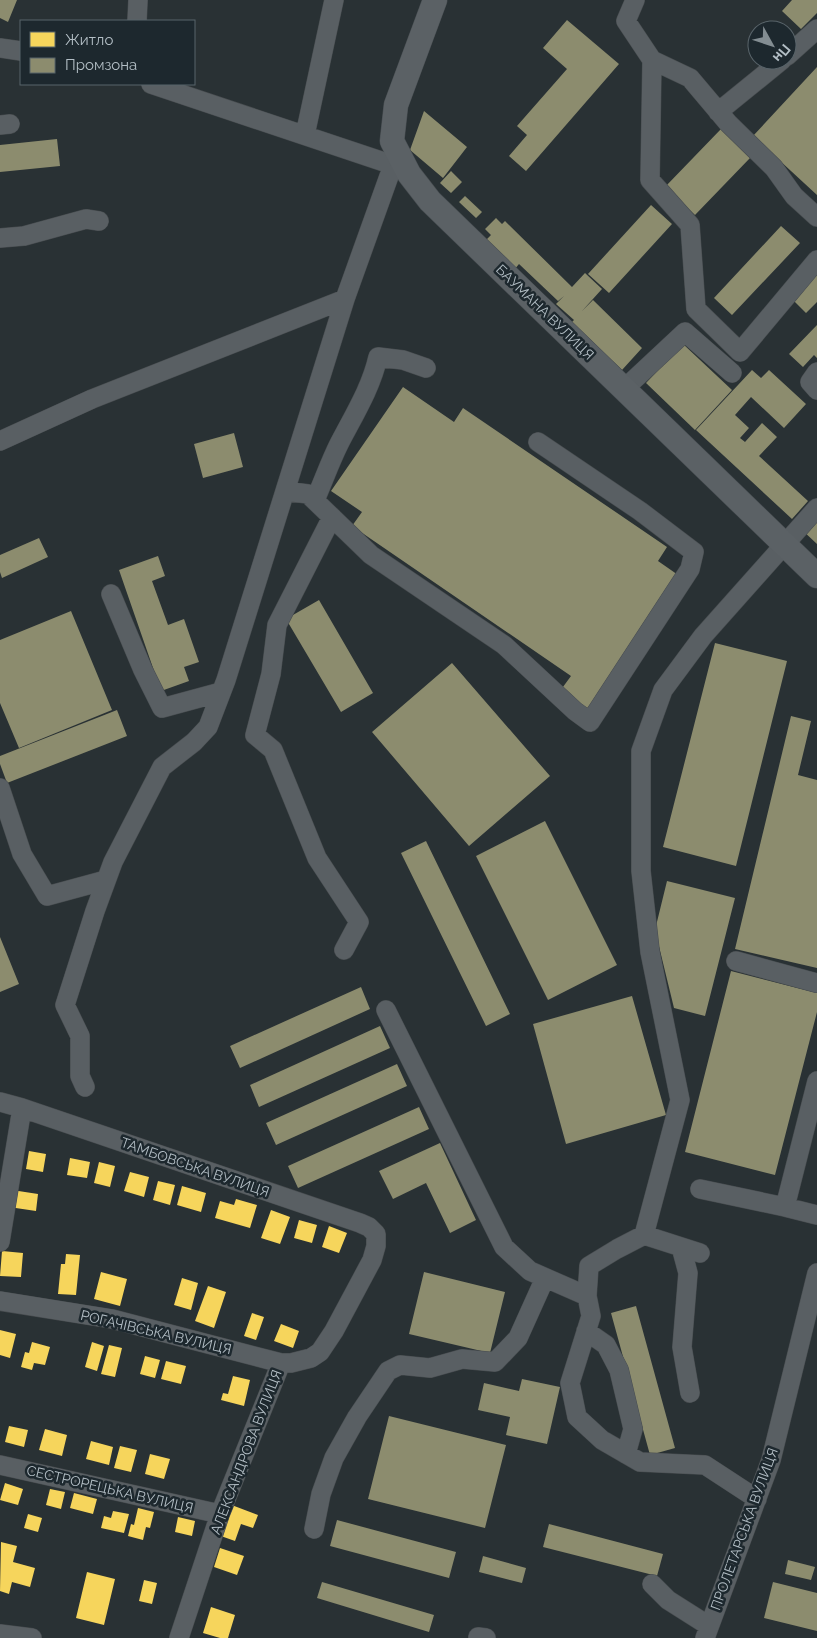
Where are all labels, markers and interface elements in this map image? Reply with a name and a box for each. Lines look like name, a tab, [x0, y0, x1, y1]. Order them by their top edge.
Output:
legend	[20, 20, 195, 85]
north arrow	[747, 20, 797, 70]
text: Житло	[65, 31, 113, 49]
text: Пн	[770, 41, 794, 66]
text: Промзона	[65, 56, 137, 74]
street label: БАУМАНА ВУЛИЦЯ	[493, 261, 597, 363]
street label: ТАМБОВСЬКА ВУЛИЦЯ	[119, 1134, 271, 1200]
street label: РОГАЧІВСЬКА ВУЛИЦЯ	[79, 1307, 233, 1357]
street label: АЛЕКСАНДРОВА ВУЛИЦЯ	[207, 1367, 285, 1537]
street label: ПРОЛЕТАРСЬКА ВУЛИЦЯ	[707, 1446, 781, 1612]
street label: СЕСТРОРЕЦЬКА ВУЛИЦЯ	[25, 1462, 195, 1516]

